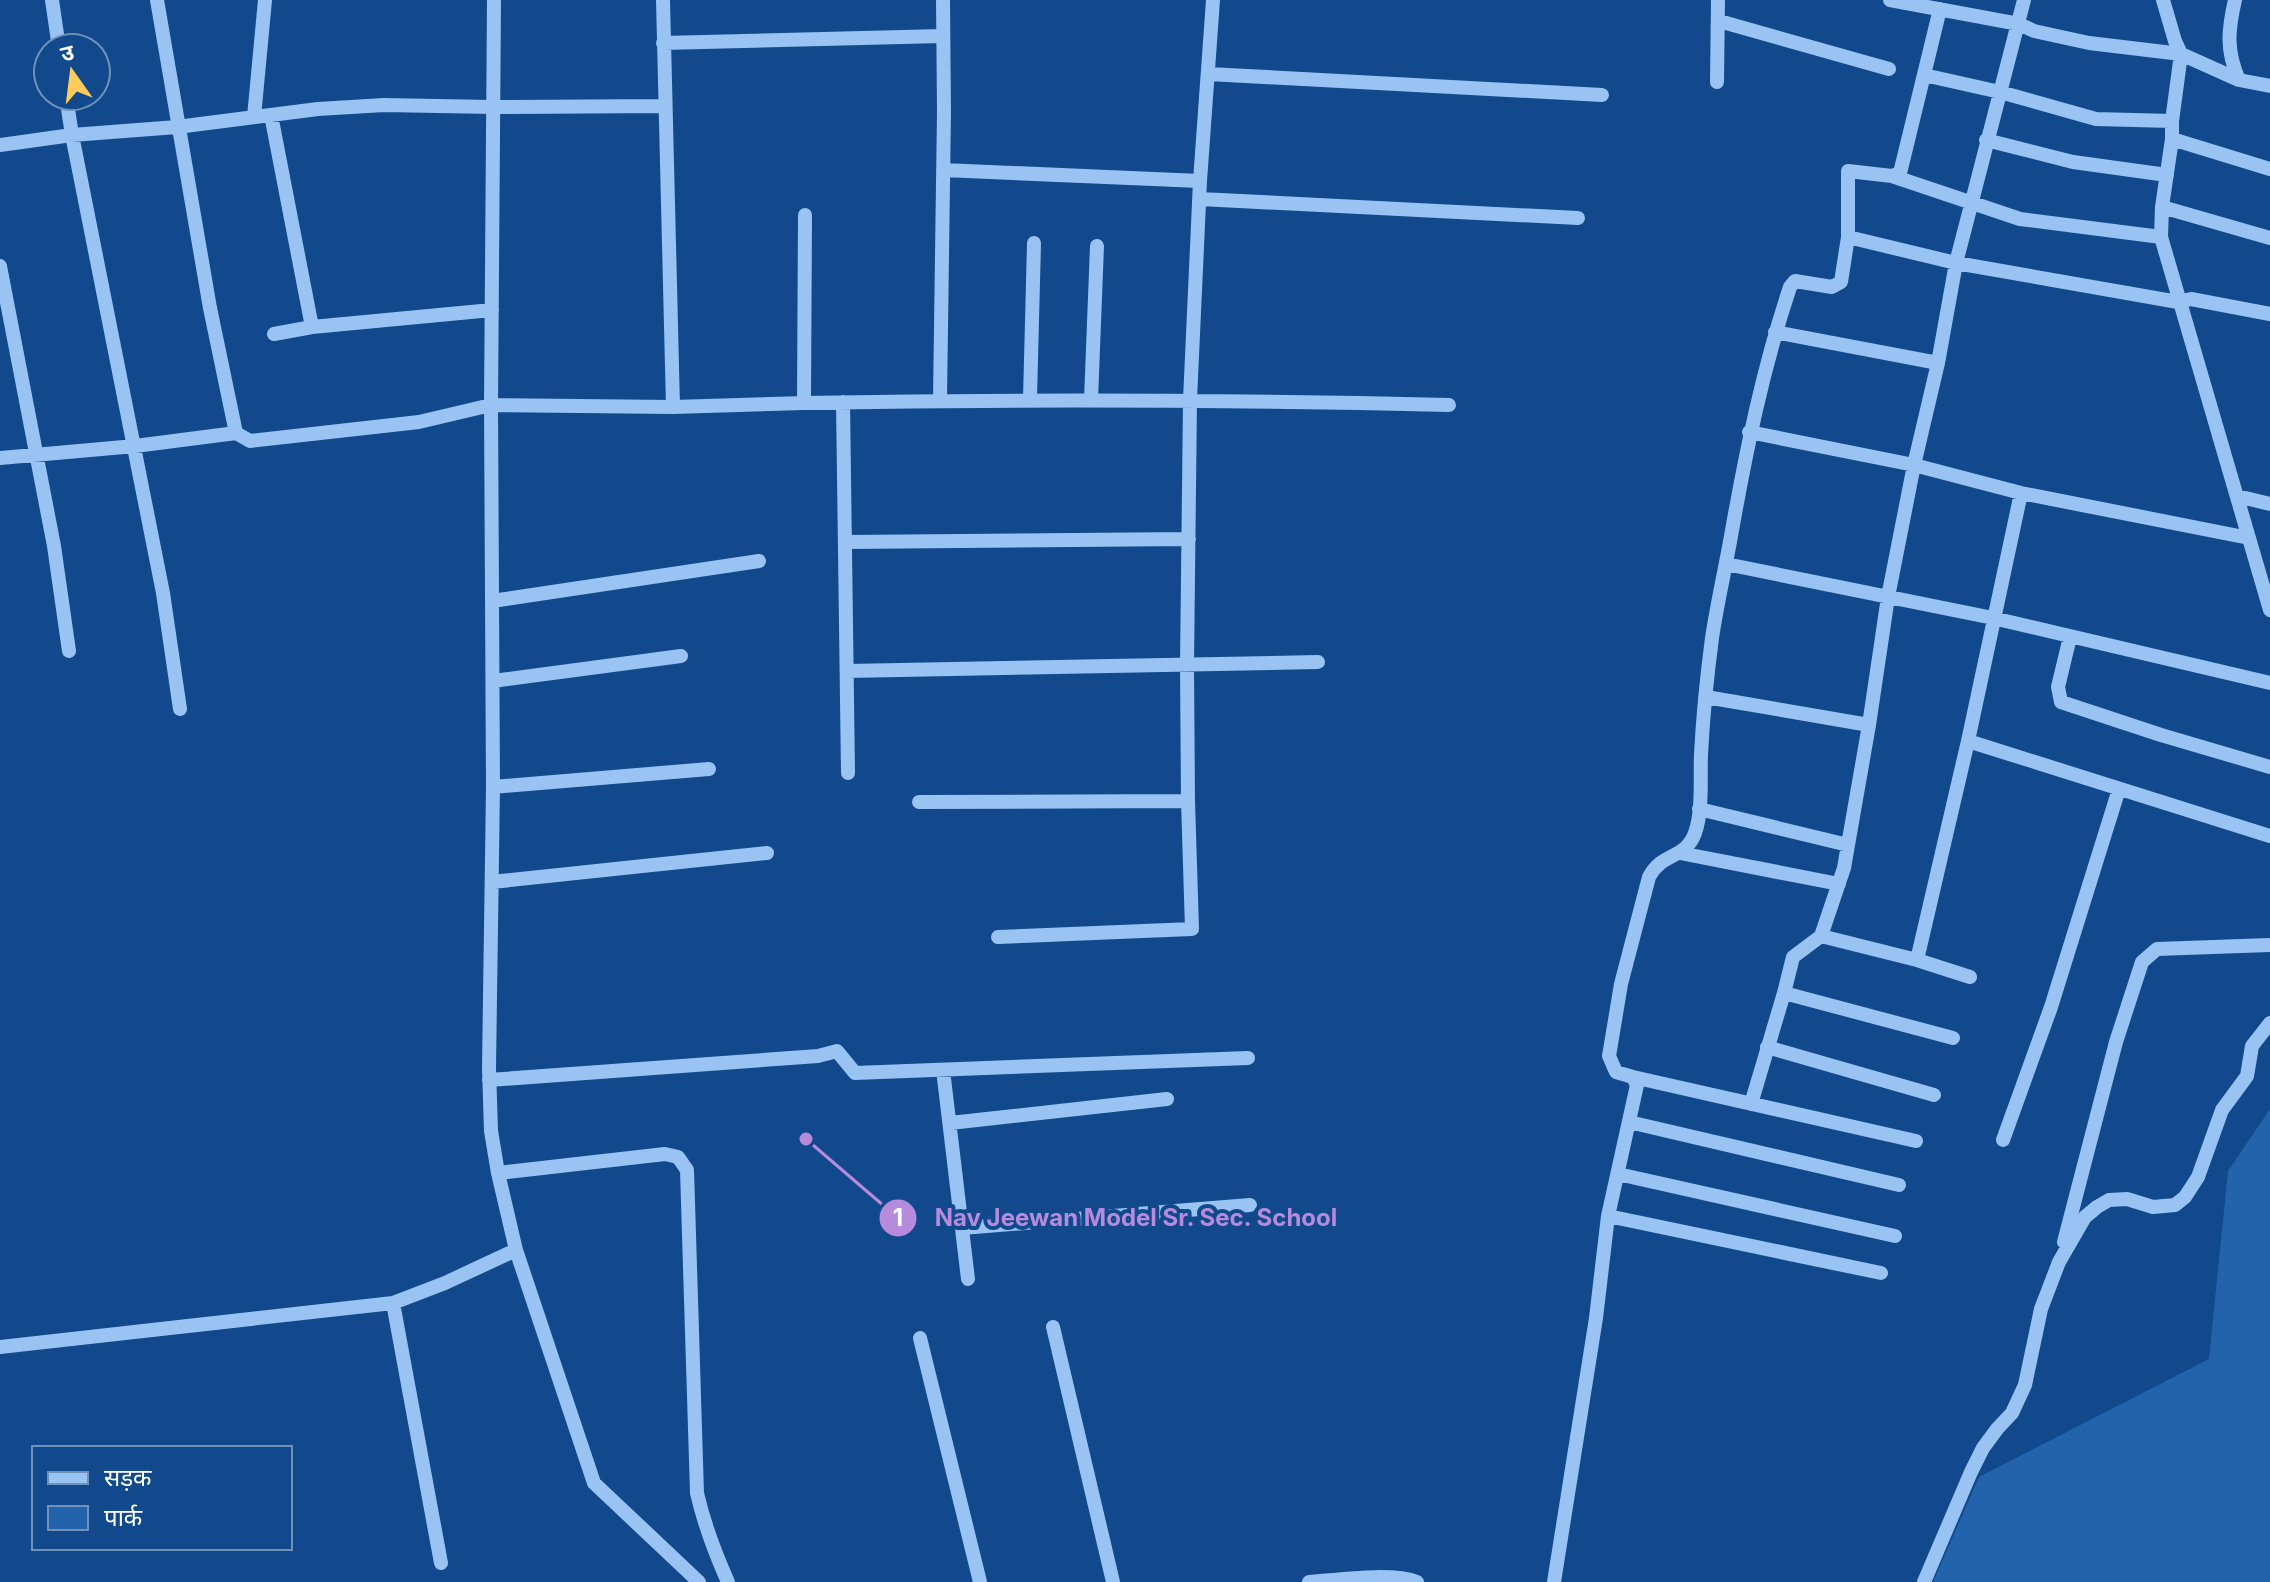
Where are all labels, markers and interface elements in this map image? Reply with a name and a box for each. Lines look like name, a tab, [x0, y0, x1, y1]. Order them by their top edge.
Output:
north arrow	[32, 32, 112, 112]
text: उ	[58, 38, 78, 67]
callout: Nav Jeewan Model Sr. Sec. School	[878, 1194, 1354, 1242]
text: 1	[893, 1203, 903, 1232]
text: Nav Jeewan Model Sr. Sec. School	[935, 1203, 1337, 1232]
legend	[32, 1446, 292, 1550]
text: सड़क	[104, 1463, 152, 1492]
text: पार्क	[104, 1503, 143, 1532]

